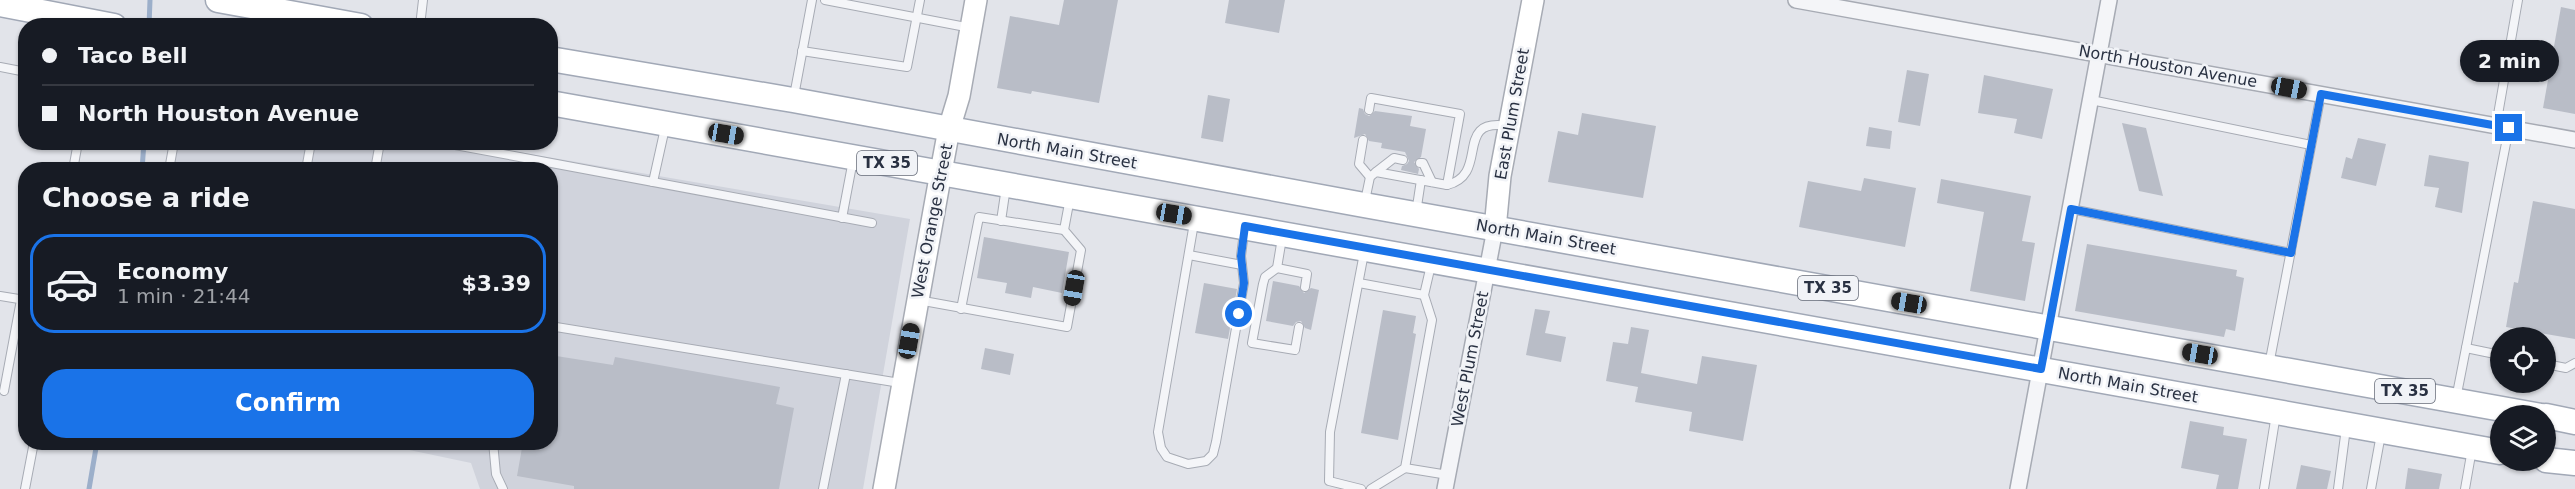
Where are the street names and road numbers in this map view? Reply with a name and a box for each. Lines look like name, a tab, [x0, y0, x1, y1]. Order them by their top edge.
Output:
street label: North Houston Avenue	[2077, 41, 2259, 91]
street label: East Plum Street	[1491, 47, 1533, 181]
street label: North Main Street	[996, 129, 1138, 173]
street label: West Orange Street	[908, 142, 956, 300]
road number: TX 35	[857, 151, 917, 175]
street label: North Main Street	[1475, 215, 1617, 259]
road number: TX 35	[1798, 276, 1858, 300]
street label: West Plum Street	[1448, 289, 1492, 429]
street label: North Main Street	[2057, 363, 2199, 407]
road number: TX 35	[2375, 379, 2435, 403]

